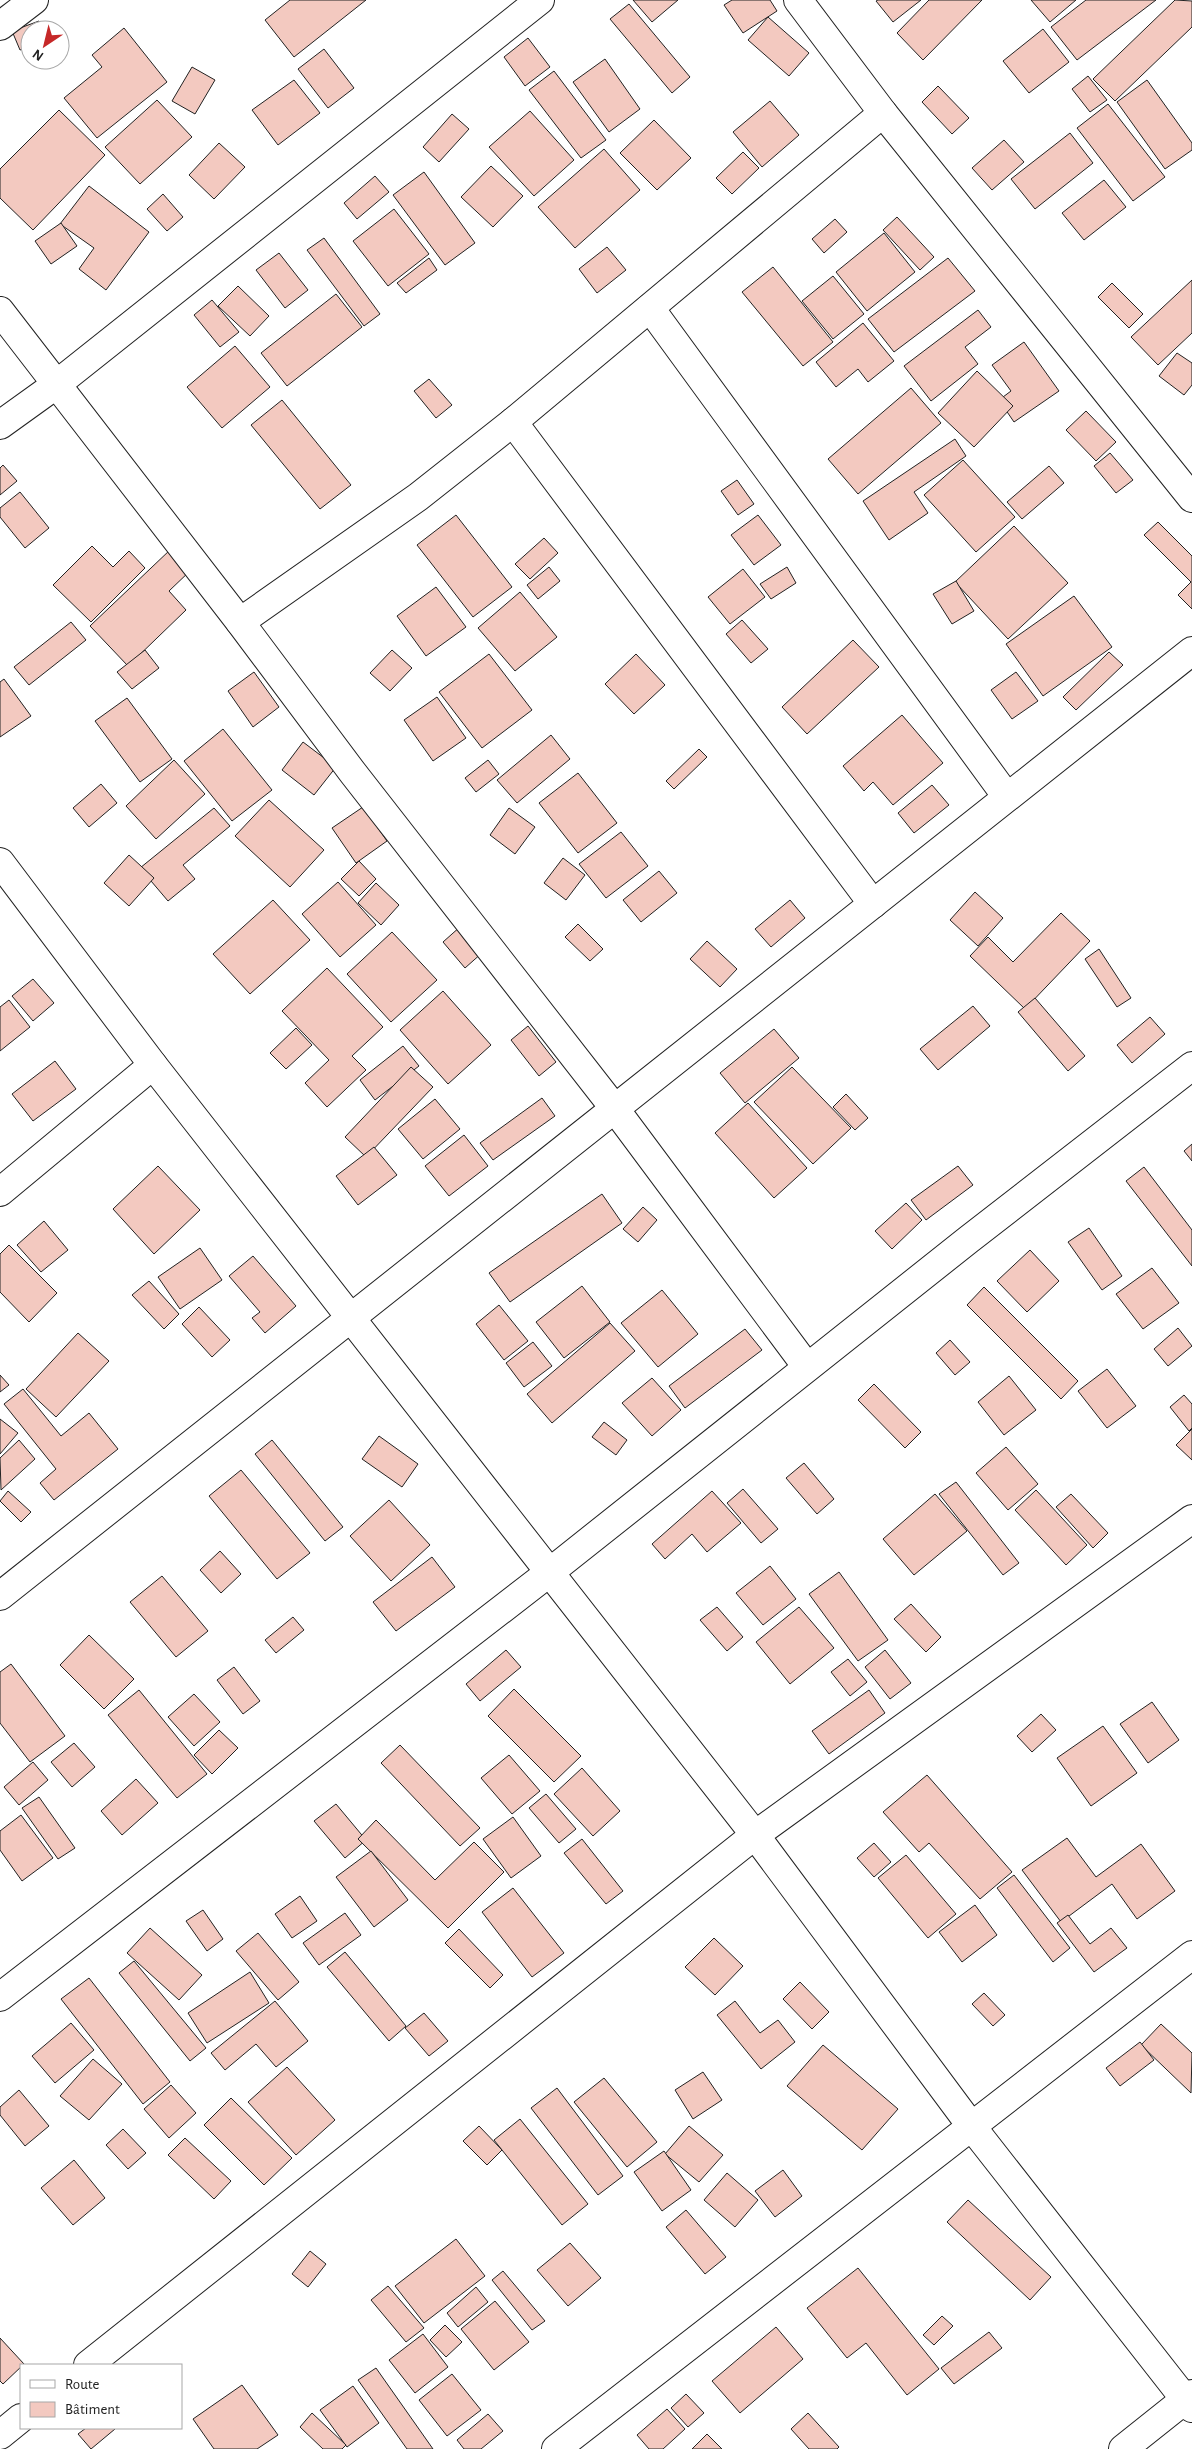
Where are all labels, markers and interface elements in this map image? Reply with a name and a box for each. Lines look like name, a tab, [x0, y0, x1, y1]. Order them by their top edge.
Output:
north arrow	[20, 20, 70, 70]
text: N	[30, 46, 46, 63]
legend	[20, 2364, 182, 2429]
text: Route	[65, 2377, 99, 2392]
text: Bâtiment	[65, 2402, 120, 2417]

